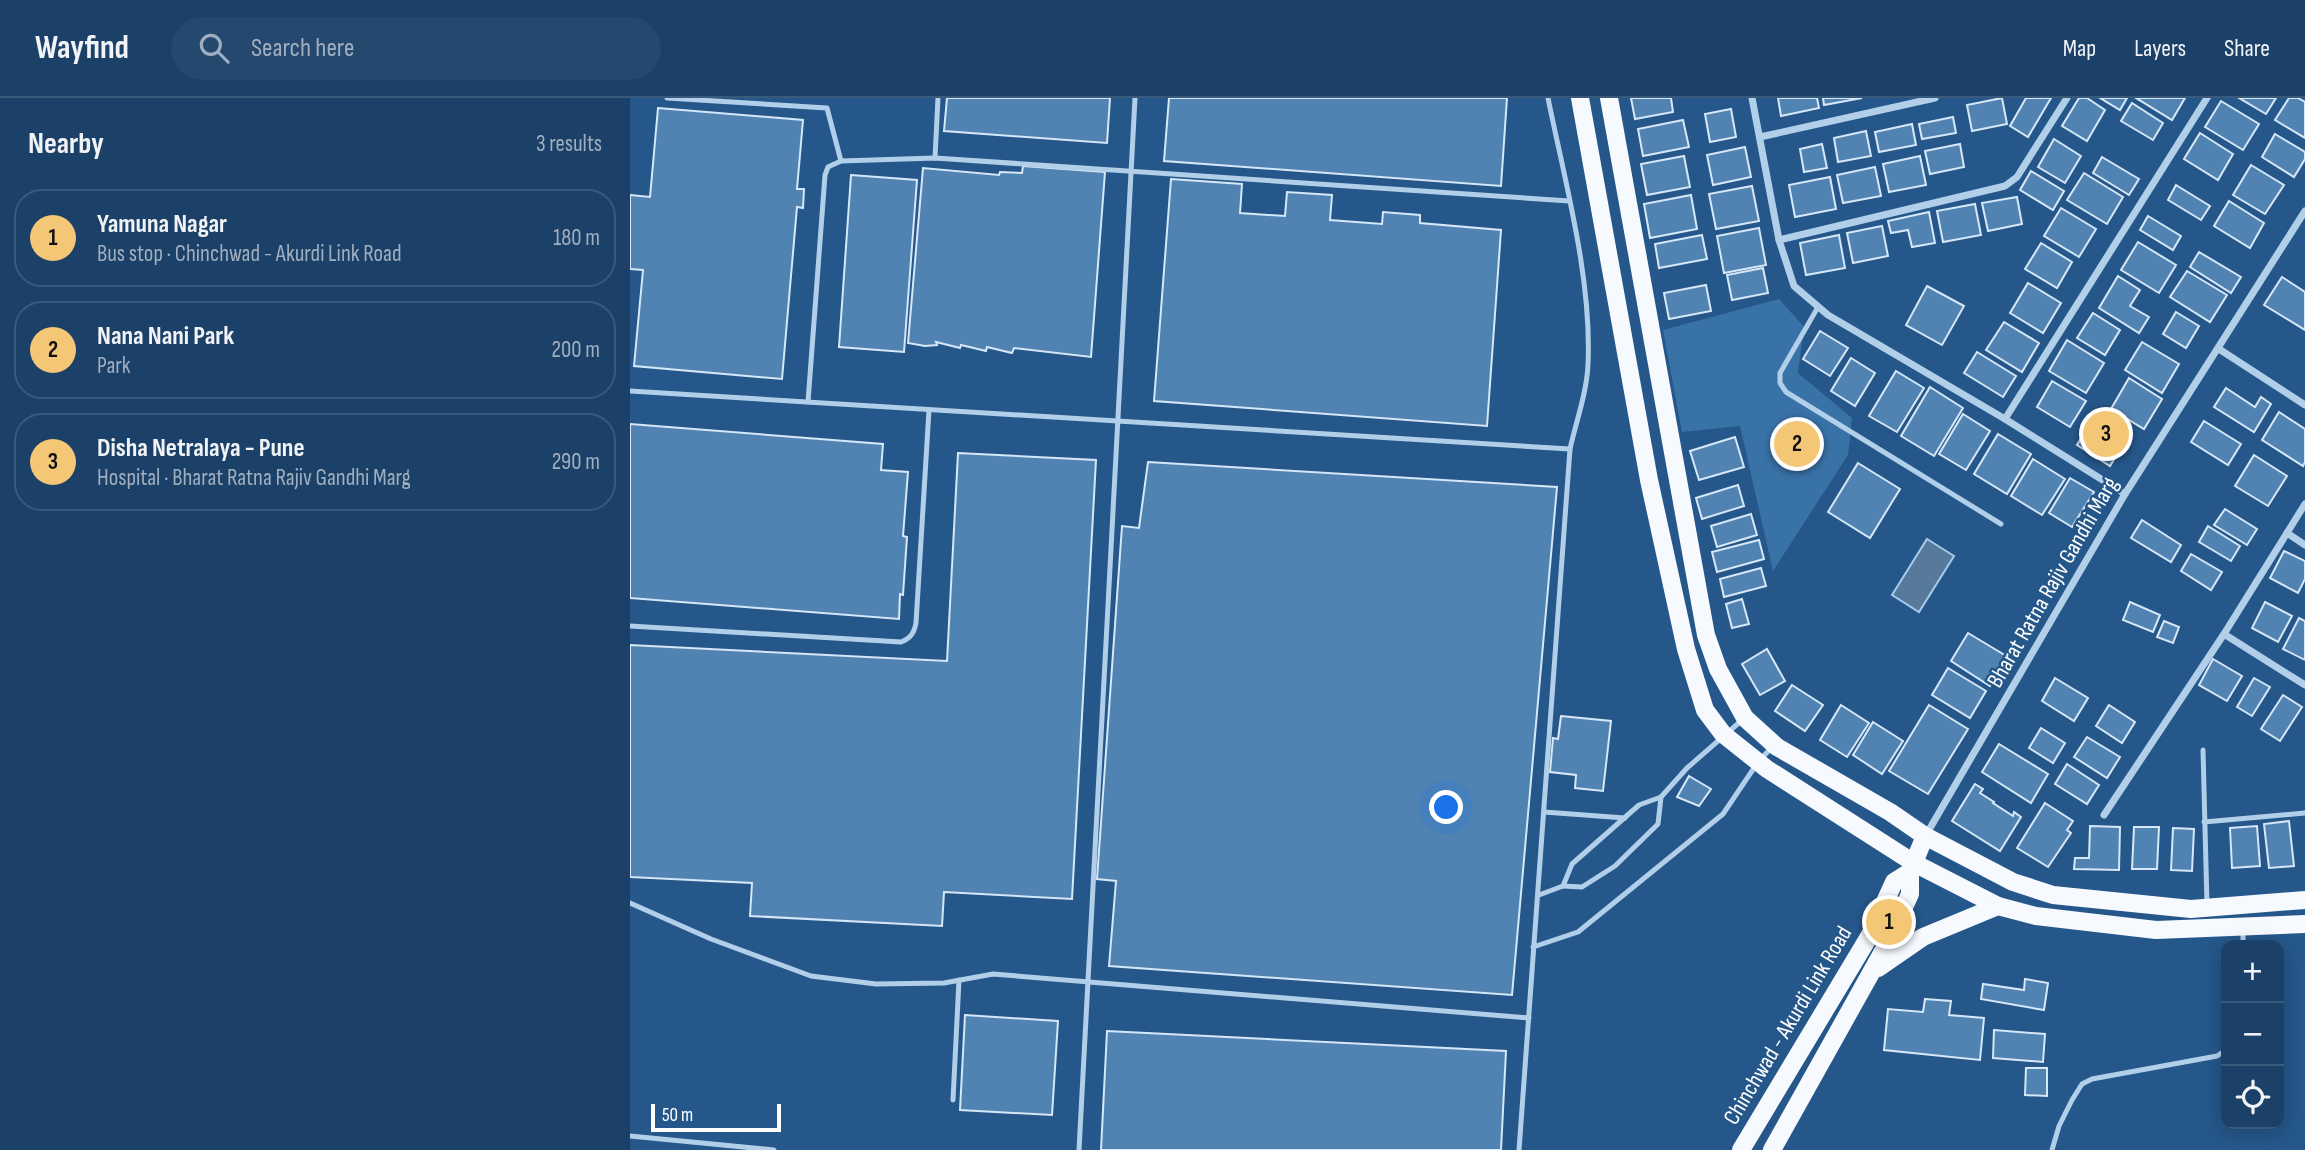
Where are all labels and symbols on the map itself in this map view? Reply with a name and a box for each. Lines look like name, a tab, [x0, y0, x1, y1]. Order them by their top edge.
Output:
pin: 3	[2083, 408, 2129, 460]
pin: 2	[1774, 418, 1820, 470]
street label: Bharat Ratna Rajiv Gandhi Marg	[1981, 472, 2125, 693]
your location	[1429, 790, 1463, 824]
pin: 1	[1866, 896, 1912, 948]
street label: Chinchwad - Akurdi Link Road	[1717, 921, 1858, 1130]
scale bar	[651, 1101, 780, 1133]

